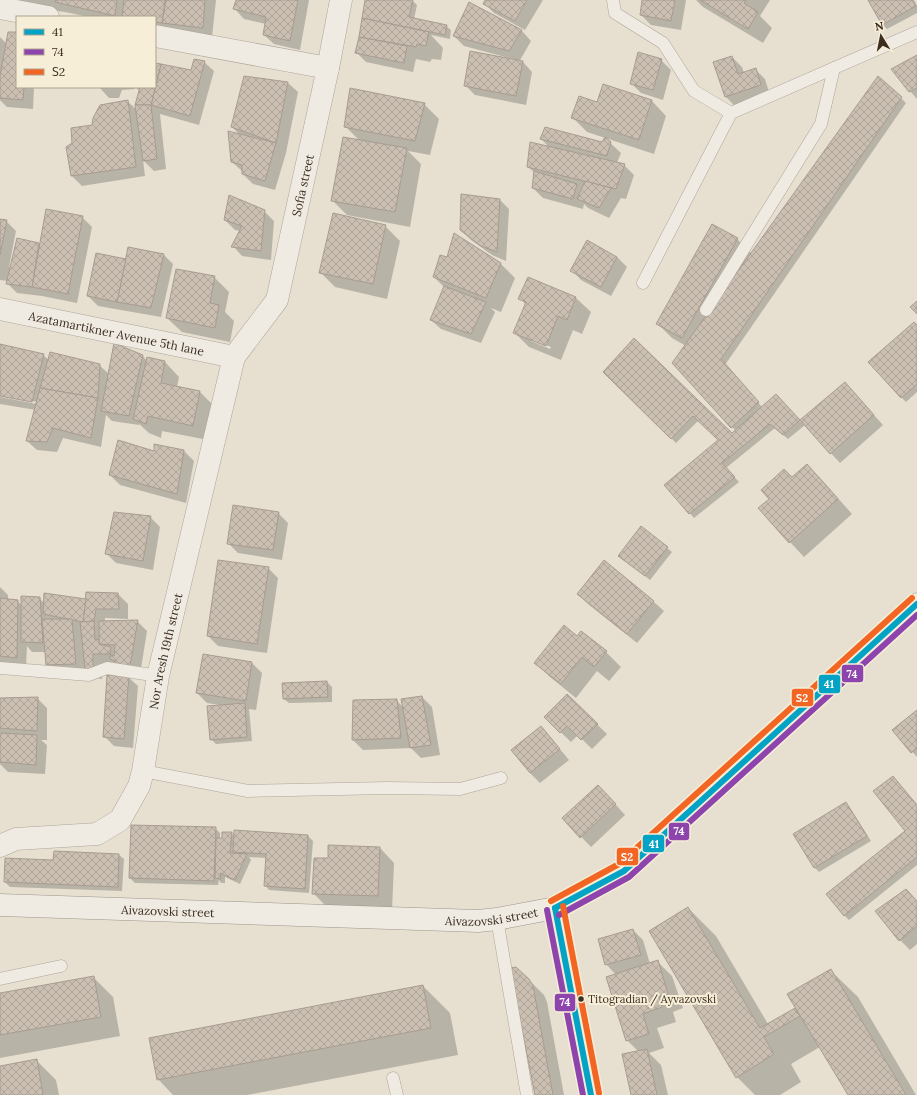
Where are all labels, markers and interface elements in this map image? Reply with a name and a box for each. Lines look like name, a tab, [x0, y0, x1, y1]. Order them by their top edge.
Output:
legend	[16, 16, 156, 88]
north arrow	[861, 16, 901, 56]
text: N	[874, 18, 885, 34]
text: 41	[52, 24, 63, 39]
text: 74	[52, 44, 64, 59]
text: Տ2	[52, 64, 65, 79]
street label: Sofia street	[288, 152, 316, 218]
street label: Azatamartikner Avenue 5th lane	[27, 307, 206, 358]
street label: Nor Aresh 19th street	[145, 591, 185, 710]
line badge: 74	[841, 664, 864, 683]
text: 74	[847, 667, 857, 681]
line badge: 41	[818, 674, 841, 694]
text: 41	[824, 677, 835, 691]
line badge: Տ2	[791, 688, 814, 707]
text: Տ2	[796, 691, 808, 705]
line badge: 74	[668, 822, 690, 841]
text: 74	[674, 824, 684, 838]
line badge: 41	[642, 834, 665, 853]
text: 41	[649, 837, 660, 851]
line badge: Տ2	[616, 847, 639, 866]
text: Տ2	[621, 850, 633, 864]
street label: Aivazovski street	[120, 902, 215, 920]
street label: Aivazovski street	[444, 904, 539, 929]
place label: Titogradian / Ayvazovski	[588, 992, 716, 1007]
line badge: 74	[554, 993, 576, 1012]
marker: Titogradian / Ayvazovski	[576, 994, 586, 1004]
text: 74	[560, 995, 570, 1009]

